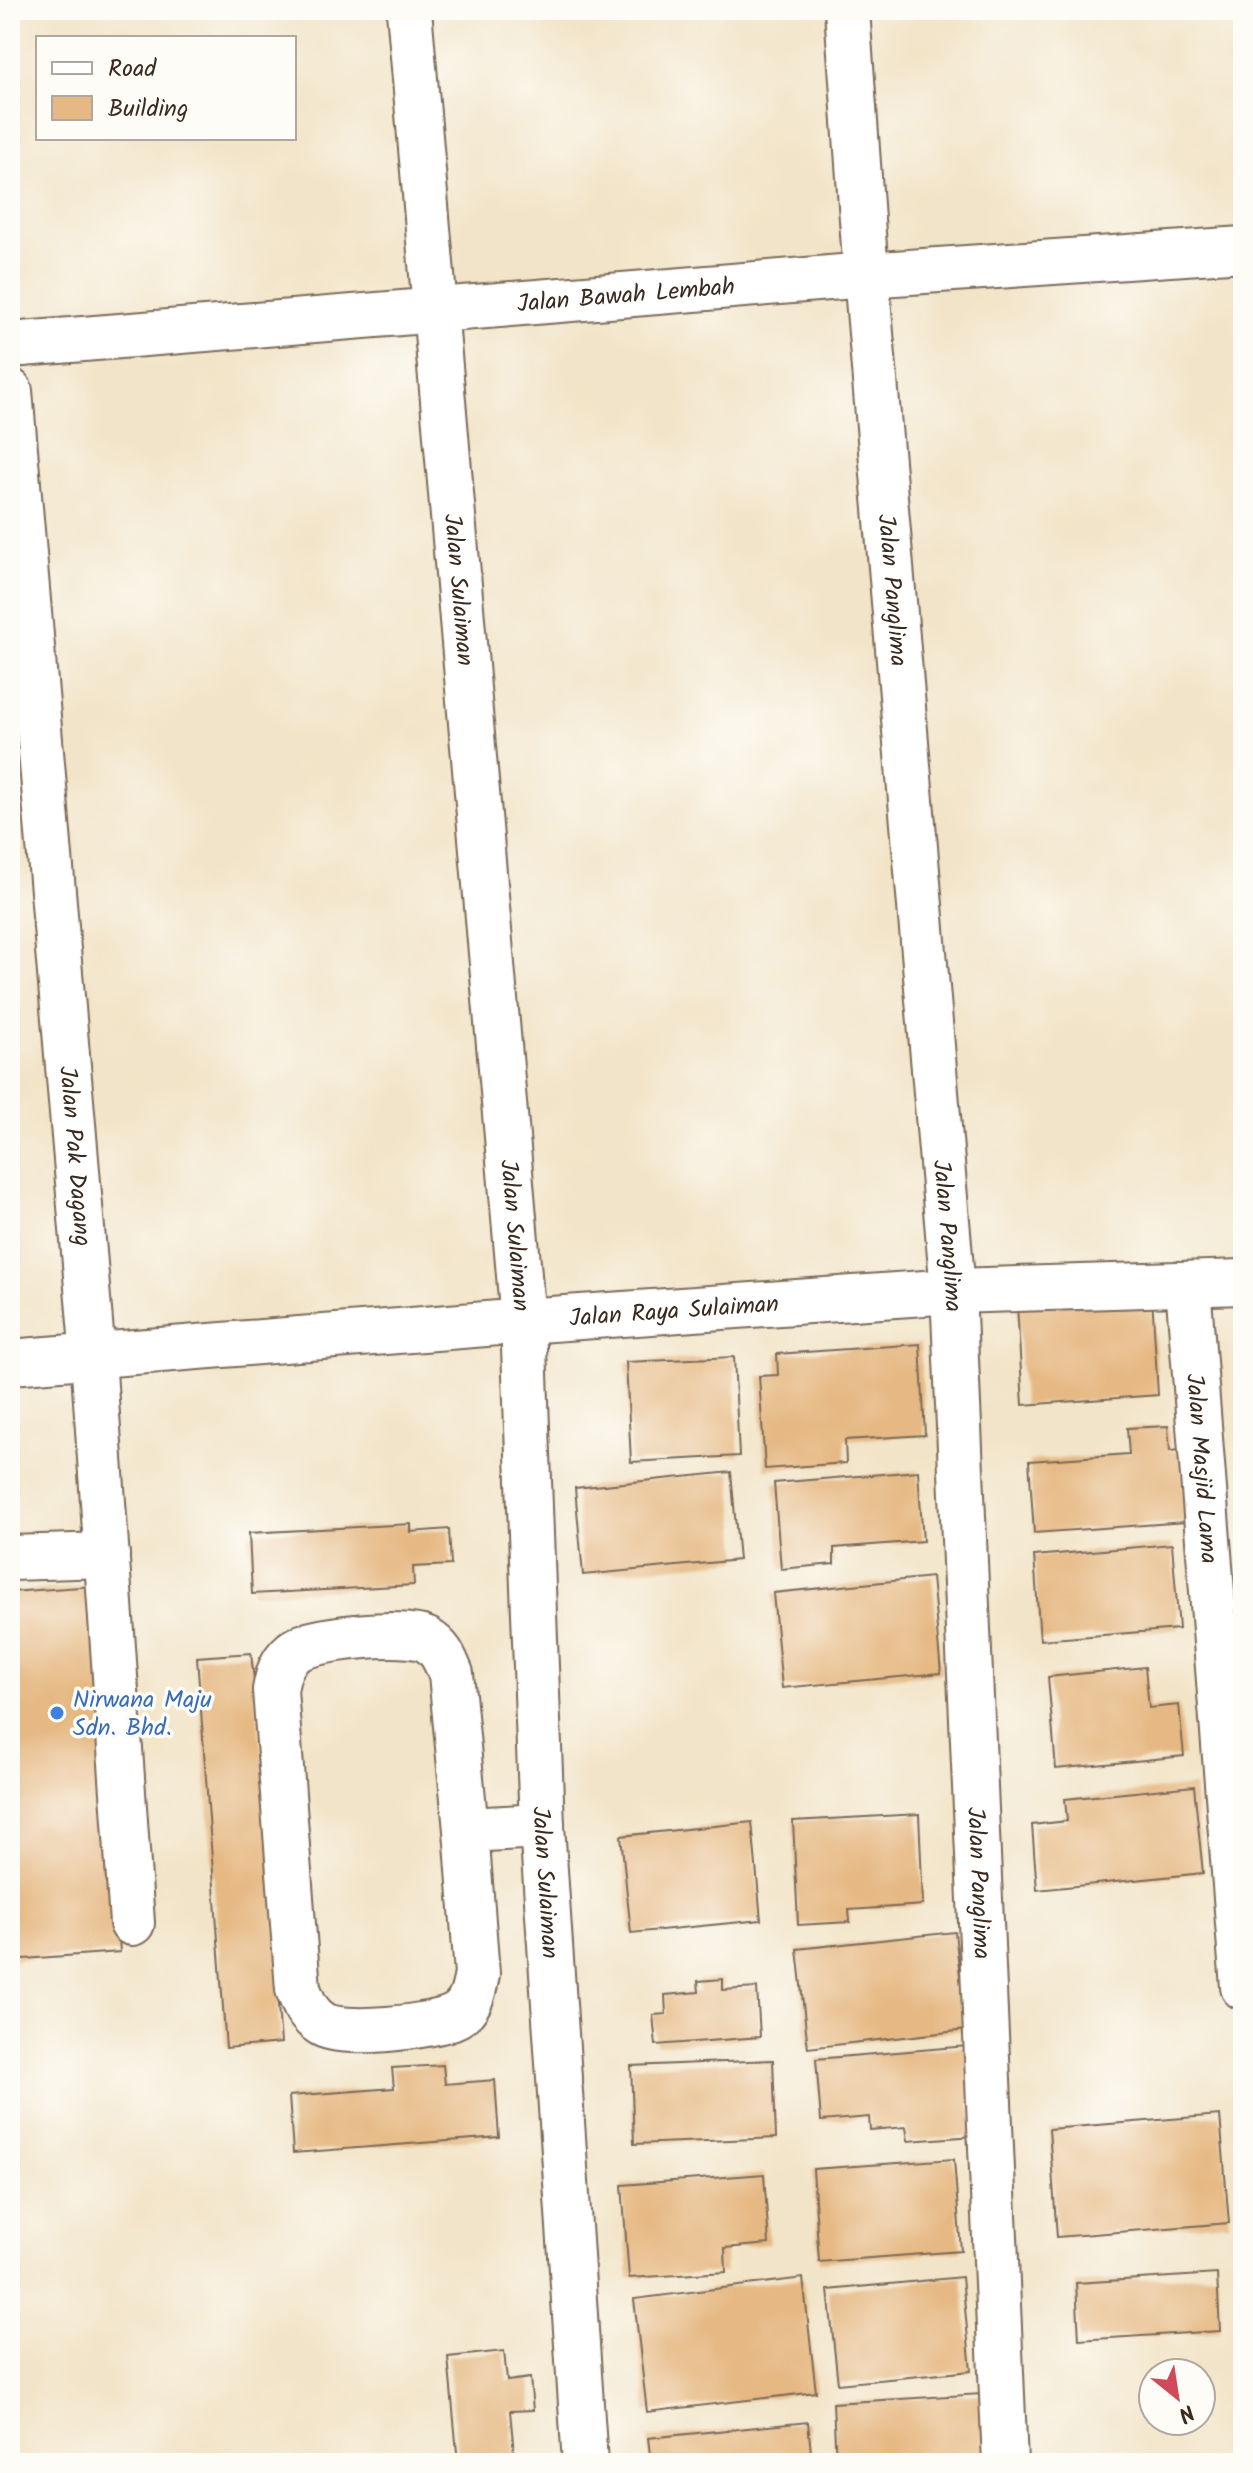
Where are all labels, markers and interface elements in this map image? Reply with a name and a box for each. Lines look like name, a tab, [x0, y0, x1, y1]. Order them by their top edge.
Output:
legend	[36, 36, 296, 140]
text: Road	[108, 50, 157, 89]
text: Building	[108, 90, 188, 129]
street label: Jalan Bawah Lembah	[516, 268, 736, 324]
street label: Jalan Sulaiman	[432, 512, 484, 668]
street label: Jalan Panglima	[866, 513, 917, 668]
street label: Jalan Pak Dagang	[47, 1065, 101, 1248]
street label: Jalan Sulaiman	[488, 1158, 540, 1313]
street label: Jalan Panglima	[921, 1158, 972, 1313]
street label: Jalan Raya Sulaiman	[568, 1285, 780, 1339]
street label: Jalan Masjid Lama	[1174, 1372, 1228, 1565]
place label: Nirwana Maju Sdn. Bhd.	[73, 1681, 212, 1748]
marker: Nirwana Maju Sdn. Bhd.	[48, 1704, 66, 1722]
street label: Jalan Sulaiman	[520, 1806, 569, 1960]
street label: Jalan Panglima	[955, 1806, 1001, 1960]
north arrow	[1137, 2357, 1217, 2437]
text: N	[1171, 2394, 1201, 2431]

